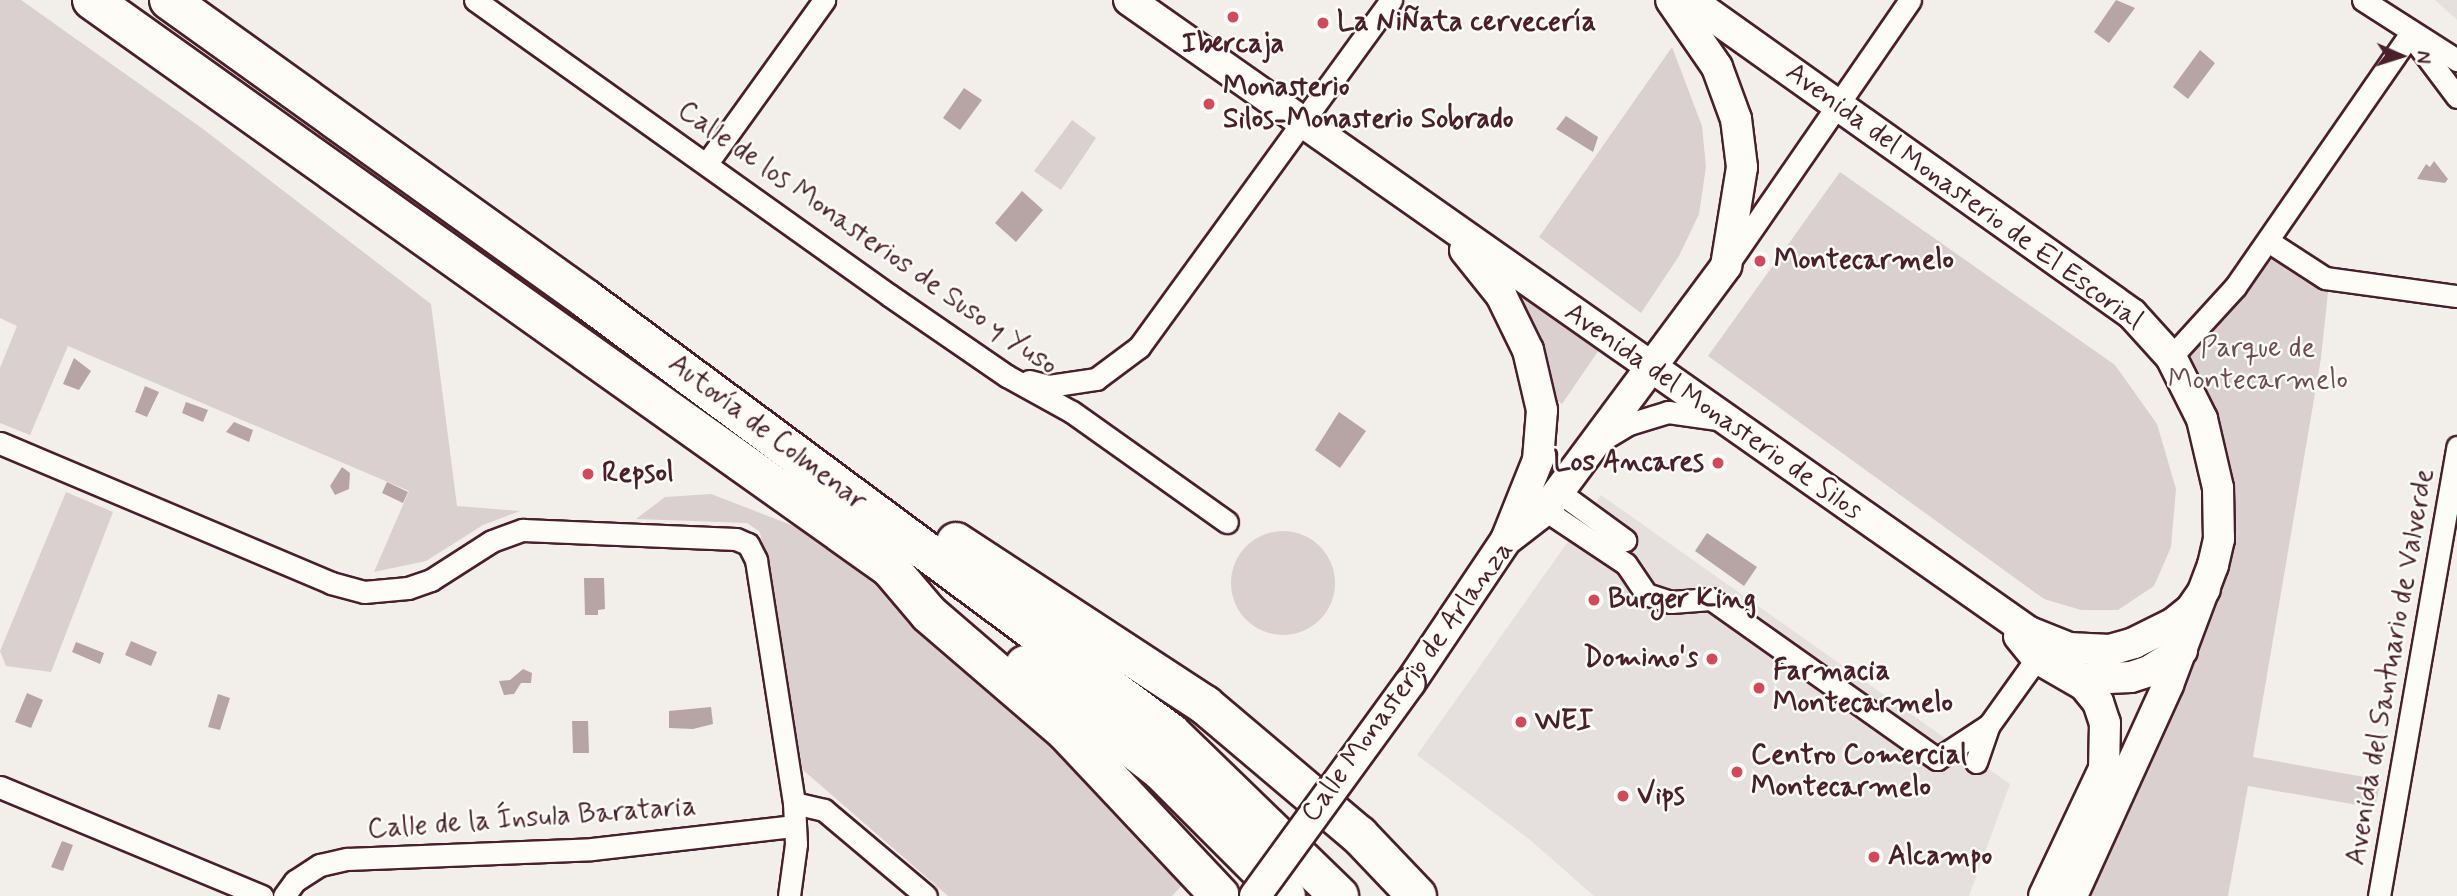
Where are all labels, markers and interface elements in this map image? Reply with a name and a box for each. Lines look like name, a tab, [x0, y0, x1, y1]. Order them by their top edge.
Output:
place label: La NiÑata cervecería	[1337, 6, 1589, 40]
marker: Ibercaja	[1225, 9, 1241, 25]
marker: La NiÑata cervecería	[1315, 15, 1331, 31]
north arrow	[2366, 21, 2436, 91]
place label: Ibercaja	[1182, 28, 1284, 62]
text: N	[2410, 50, 2435, 64]
street label: Avenida del Monasterio de El Escorial	[1778, 55, 2150, 339]
place label: Monasterio Silos-Monasterio Sobrado	[1223, 71, 1514, 137]
street label: Calle de los Monasterios de Suso y Yuso	[670, 94, 1064, 384]
marker: Monasterio Silos-Monasterio Sobrado	[1201, 96, 1217, 112]
place label: Montecarmelo	[1774, 244, 1954, 278]
marker: Montecarmelo	[1752, 253, 1768, 269]
street label: Avenida del Monasterio de Silos	[1555, 294, 1871, 530]
park label: Parque de Montecarmelo	[2168, 332, 2348, 398]
street label: Autovía de Colmenar	[655, 343, 879, 523]
place label: Los Ancares	[1559, 446, 1704, 480]
marker: Los Ancares	[1710, 455, 1726, 471]
place label: Repsol	[602, 457, 674, 491]
marker: Repsol	[580, 466, 596, 482]
street label: Avenida del Santuario de Valverde	[2340, 467, 2442, 867]
street label: Calle Monasterio de Arlanza	[1295, 535, 1521, 829]
place label: Burger King	[1608, 583, 1752, 617]
marker: Burger King	[1586, 592, 1602, 608]
place label: Domino's	[1583, 642, 1698, 676]
marker: Domino's	[1704, 651, 1720, 667]
place label: Farmacia Montecarmelo	[1773, 655, 1953, 721]
marker: Farmacia Montecarmelo	[1751, 680, 1767, 696]
place label: WEI	[1535, 705, 1593, 739]
marker: WEI	[1513, 714, 1529, 730]
place label: Centro Comercial Montecarmelo	[1751, 739, 1967, 805]
marker: Centro Comercial Montecarmelo	[1729, 764, 1745, 780]
place label: Vips	[1637, 779, 1685, 813]
marker: Vips	[1615, 788, 1631, 804]
street label: Calle de la Ínsula Barataria	[367, 791, 697, 847]
place label: Alcampo	[1888, 840, 1992, 874]
marker: Alcampo	[1866, 849, 1882, 865]

